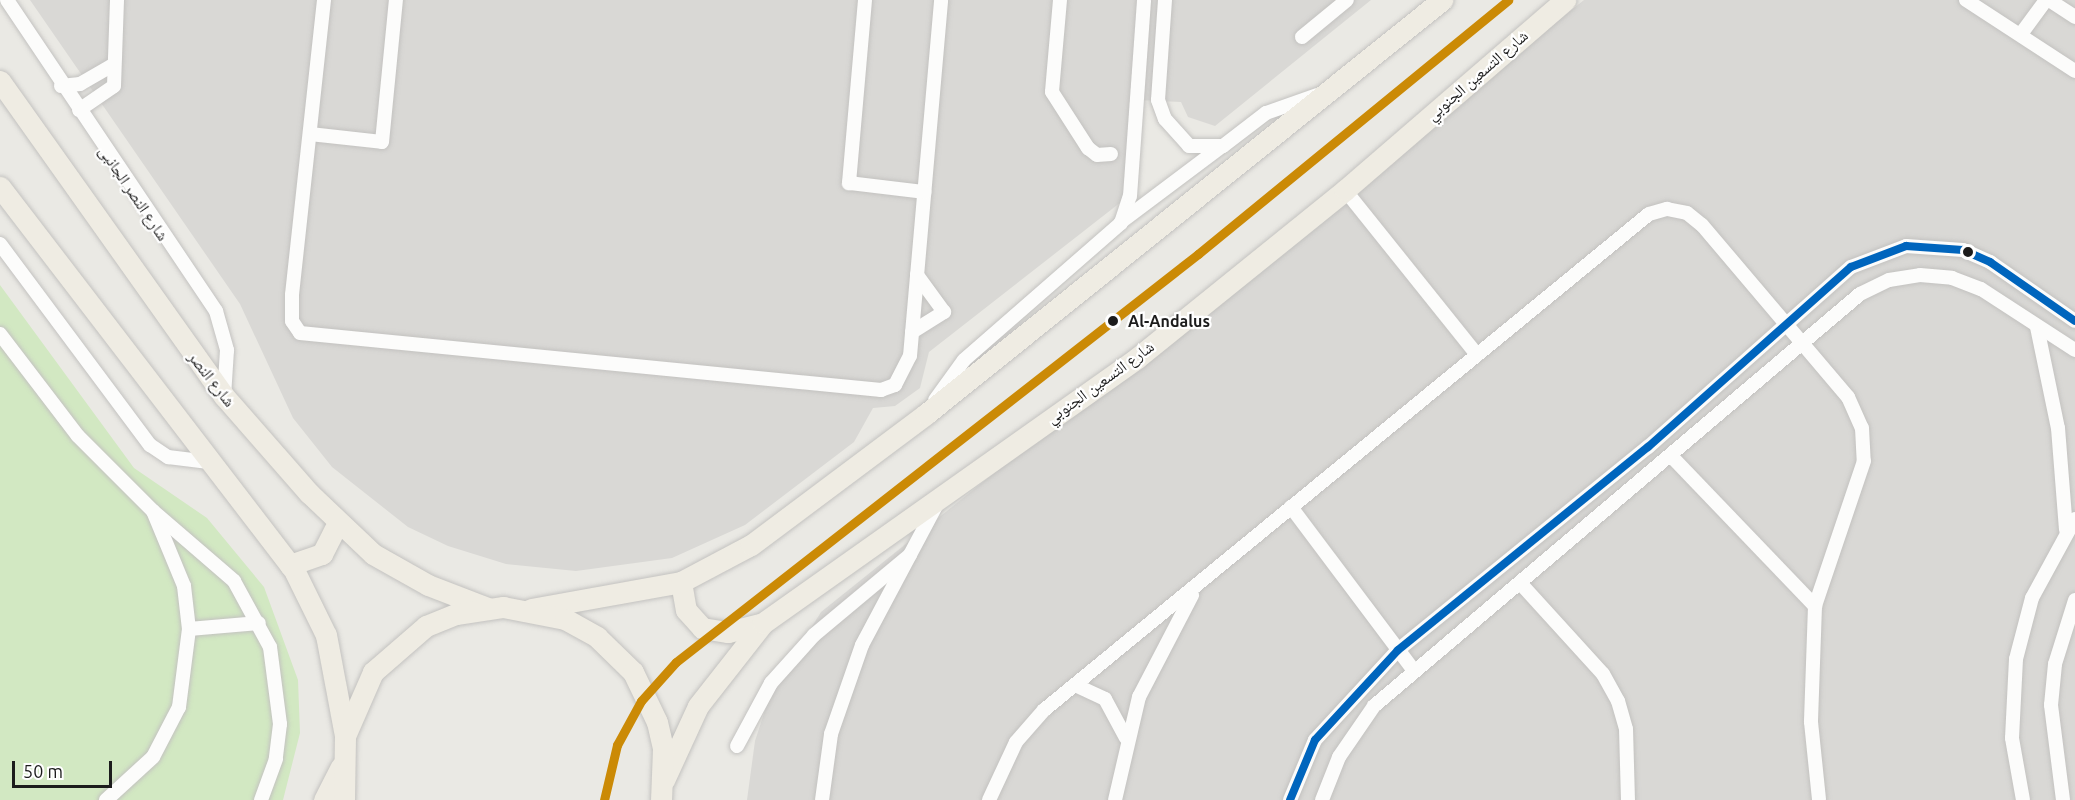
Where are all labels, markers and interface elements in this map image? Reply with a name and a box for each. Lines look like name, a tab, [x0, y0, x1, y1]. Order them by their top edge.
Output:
street label: شارع التسعين الجنوبي	[1422, 26, 1532, 124]
street label: شارع النصر الجانبى	[95, 142, 173, 244]
unlabelled marker	[1962, 246, 1974, 258]
marker: Al-Andalus	[1103, 311, 1123, 331]
place label: Al-Andalus	[1128, 311, 1210, 331]
street label: شارع التسعين الجنوبي	[1042, 336, 1158, 428]
street label: شارع النصر	[184, 348, 240, 410]
scale bar	[15, 749, 116, 787]
text: 50 m	[23, 761, 63, 781]

